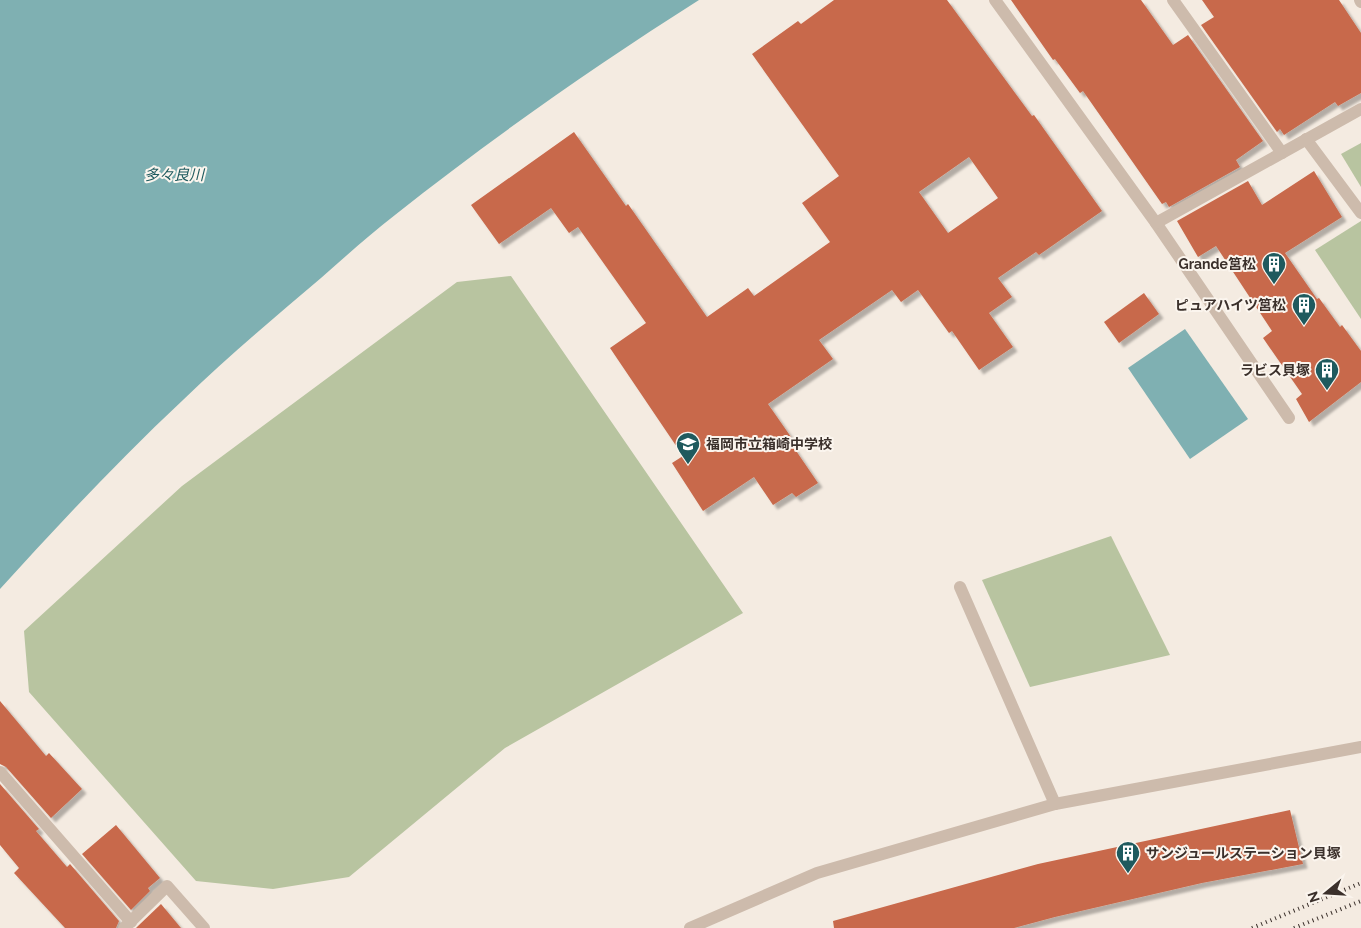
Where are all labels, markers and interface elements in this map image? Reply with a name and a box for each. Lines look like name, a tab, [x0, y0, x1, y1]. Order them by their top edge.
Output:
water label: 多々良川	[144, 166, 206, 184]
building icon: Grande筥松	[1261, 251, 1287, 285]
place label: Grande筥松	[1179, 256, 1256, 272]
building icon: ピュアハイツ筥松	[1291, 292, 1317, 326]
place label: ピュアハイツ筥松	[1175, 297, 1286, 313]
building icon: ラビス貝塚	[1314, 357, 1340, 391]
place label: ラビス貝塚	[1240, 362, 1310, 378]
school or university icon: 福岡市立箱崎中学校	[675, 431, 701, 465]
place label: 福岡市立箱崎中学校	[706, 436, 832, 452]
building icon: サンジュールステーション貝塚	[1115, 840, 1141, 874]
place label: サンジュールステーション貝塚	[1146, 845, 1341, 861]
north arrow	[1301, 868, 1351, 918]
text: N	[1304, 889, 1323, 905]

